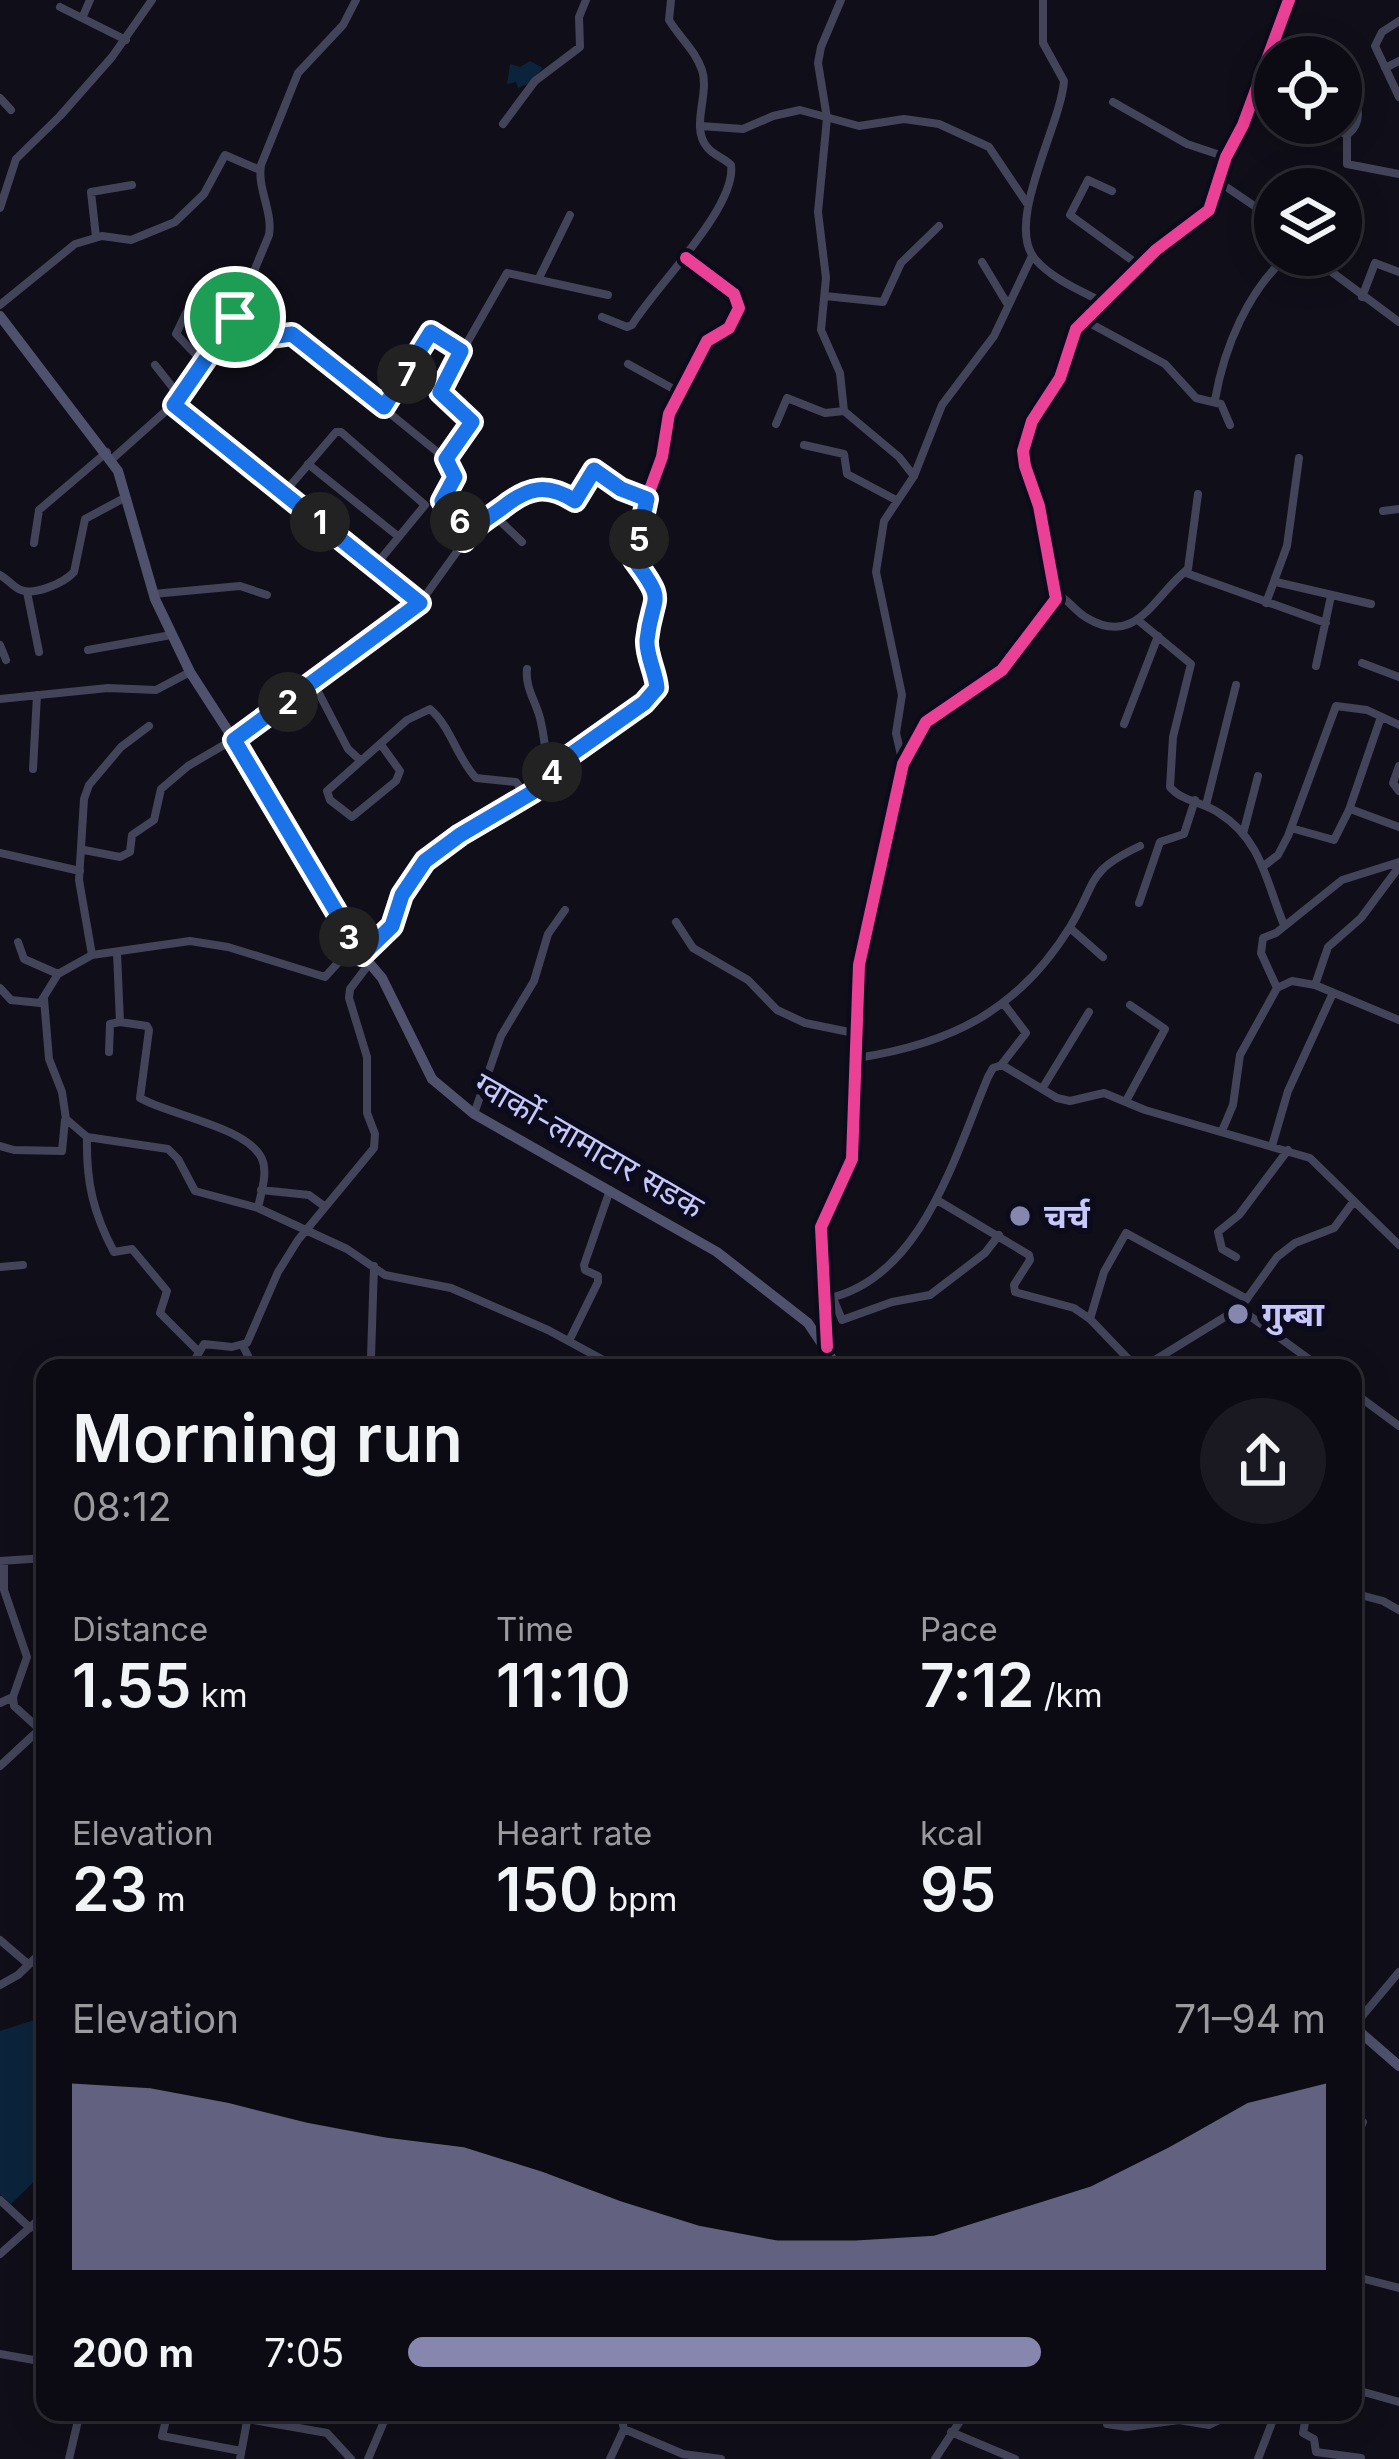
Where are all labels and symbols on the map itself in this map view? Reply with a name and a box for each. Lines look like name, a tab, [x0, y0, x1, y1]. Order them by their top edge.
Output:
pin	[184, 266, 286, 368]
pin: 7	[377, 344, 437, 404]
pin: 6	[430, 491, 490, 551]
pin: 1	[290, 492, 350, 552]
pin: 5	[609, 509, 669, 569]
pin: 2	[258, 672, 318, 732]
pin: 4	[522, 742, 582, 802]
pin: 3	[319, 907, 379, 967]
street label: ग्वार्को-लामाटार सडक	[467, 1063, 711, 1227]
place label: चर्च	[1044, 1196, 1091, 1236]
marker: चर्च	[1007, 1203, 1033, 1229]
place label: गुम्बा	[1262, 1294, 1325, 1336]
marker: गुम्बा	[1225, 1301, 1251, 1327]

